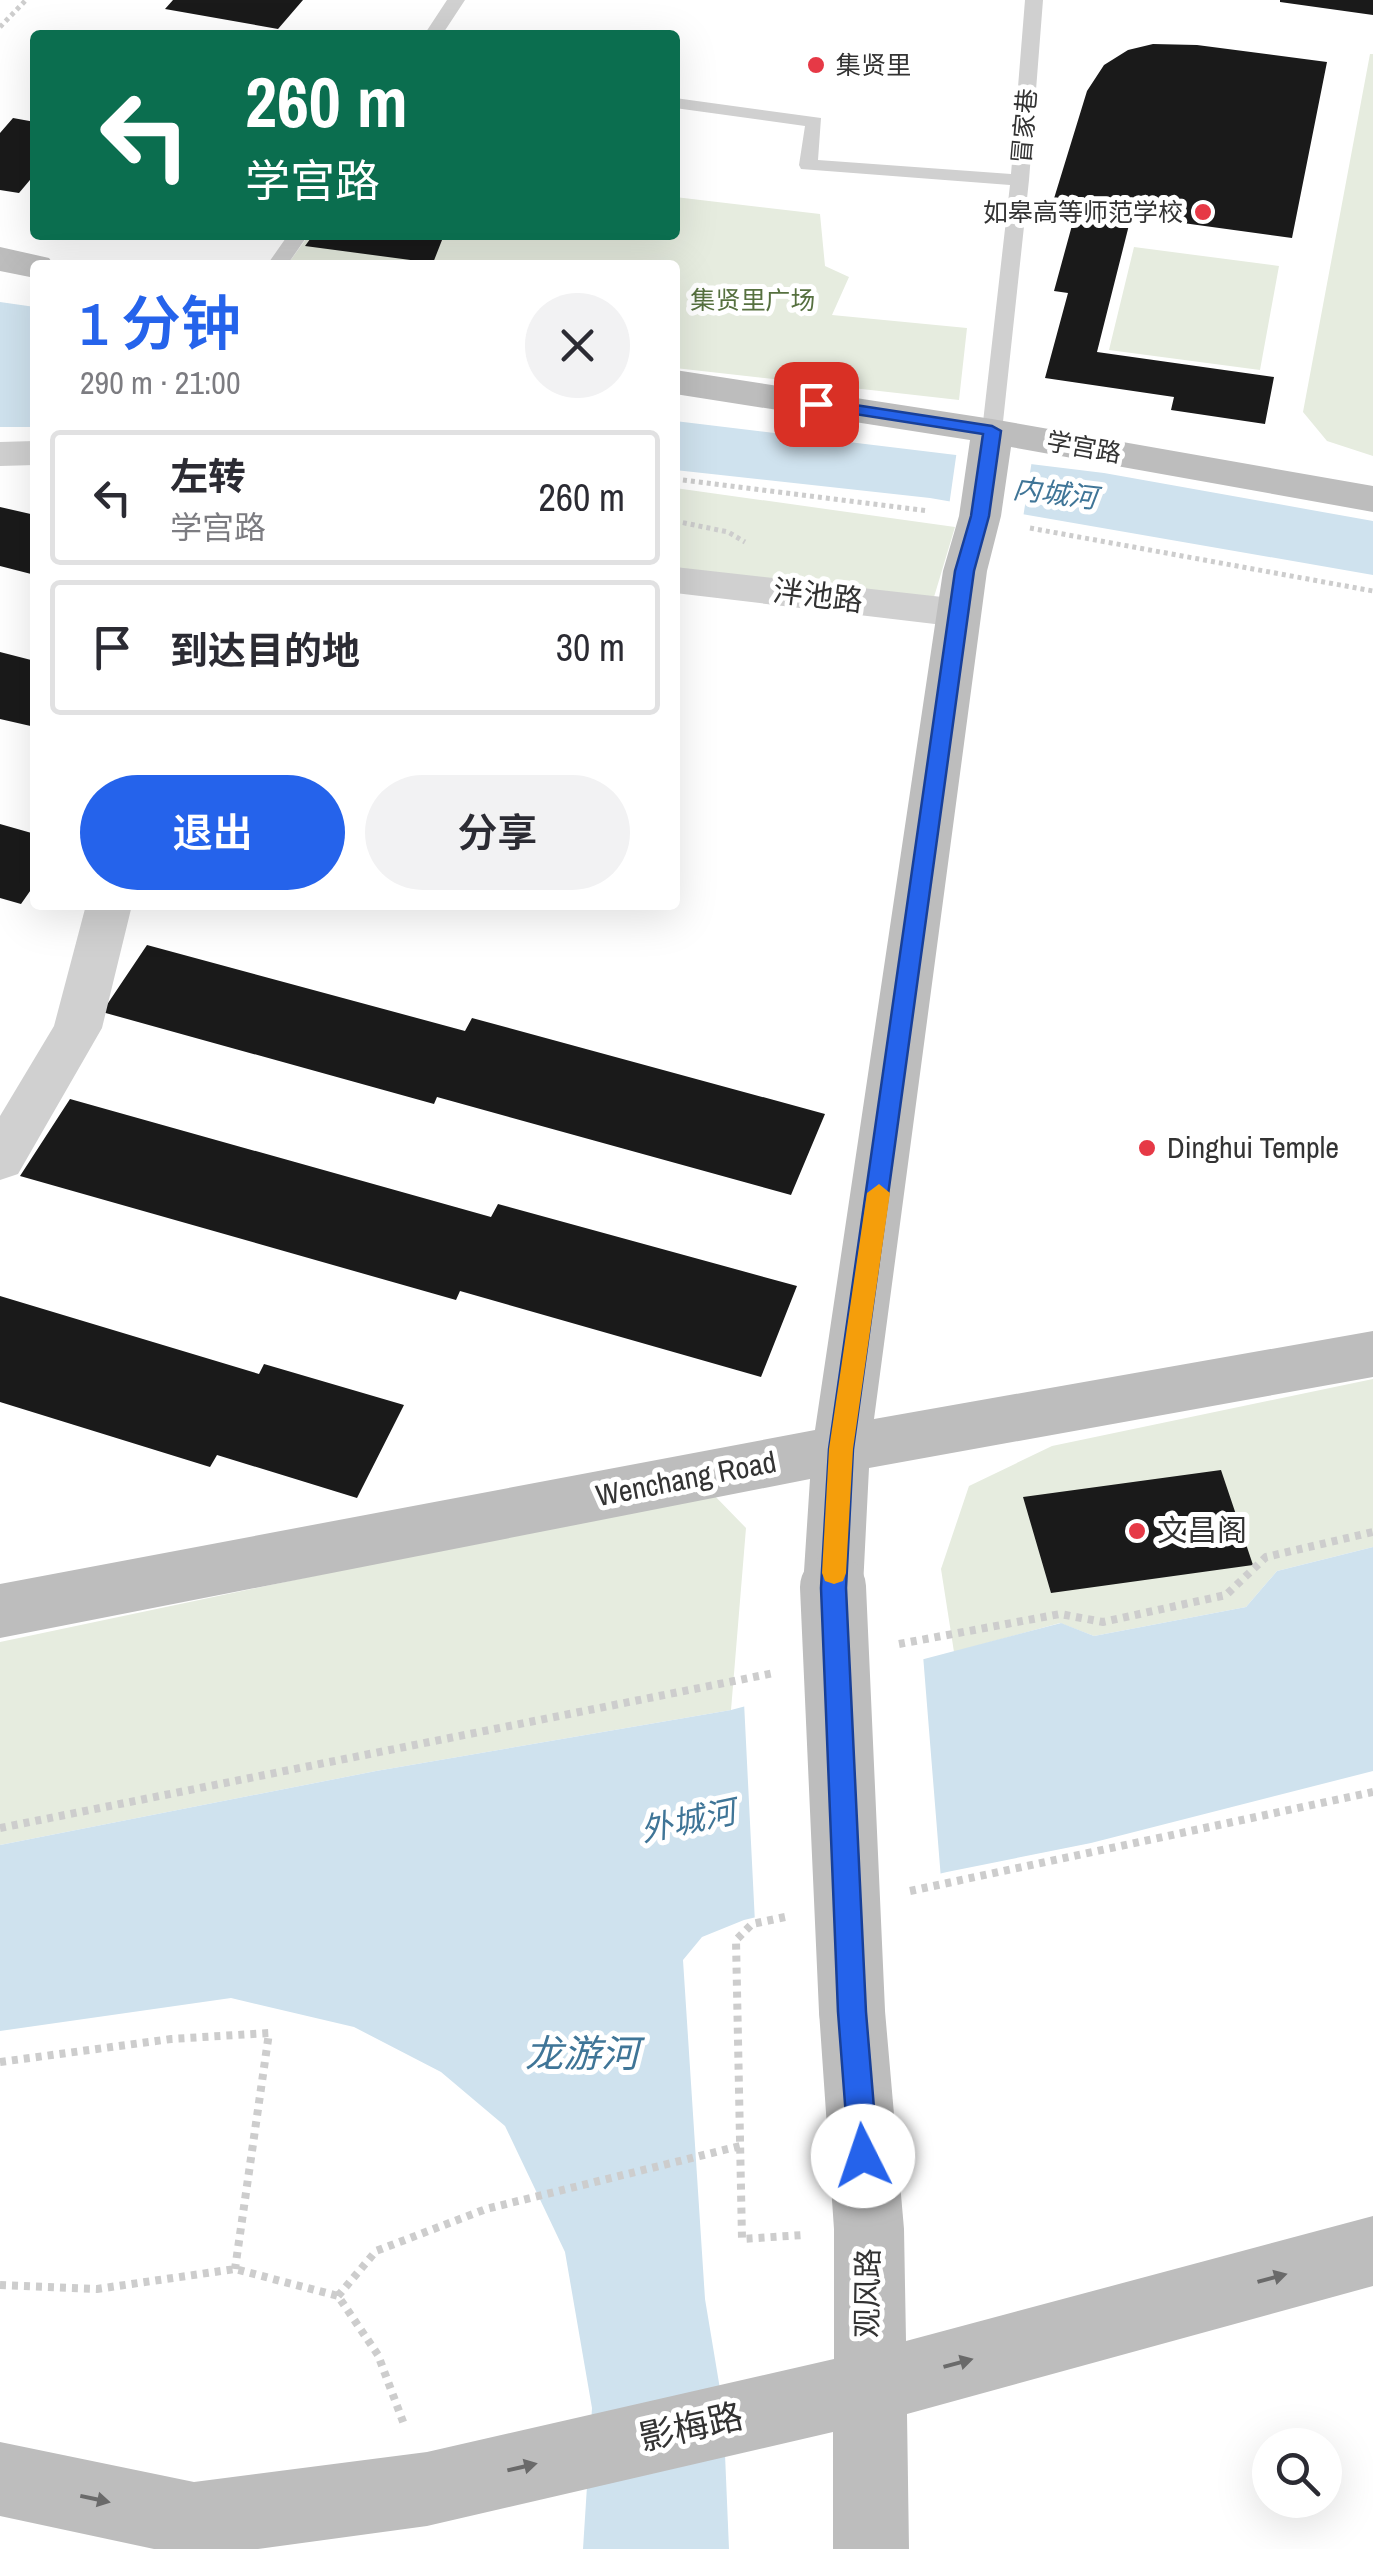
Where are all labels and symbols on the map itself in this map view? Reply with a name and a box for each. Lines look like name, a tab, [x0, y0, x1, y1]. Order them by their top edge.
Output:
place label: 集贤里	[836, 48, 911, 82]
marker: 集贤里	[805, 54, 827, 76]
street label: 冒家巷	[1004, 87, 1044, 165]
place label: 如皋高等师范学校	[983, 195, 1183, 229]
marker: 如皋高等师范学校	[1192, 201, 1214, 223]
park label: 集贤里广场	[690, 283, 816, 317]
pin	[774, 362, 859, 447]
street label: 学宫路	[1044, 424, 1124, 470]
water label: 内城河	[1011, 469, 1104, 518]
street label: 泮池路	[771, 570, 865, 620]
place label: Dinghui Temple	[1167, 1127, 1339, 1167]
marker: Dinghui Temple	[1136, 1137, 1158, 1159]
street label: Wenchang Road	[592, 1441, 779, 1515]
place label: 文昌阁	[1157, 1510, 1247, 1550]
marker: 文昌阁	[1126, 1520, 1148, 1542]
water label: 外城河	[636, 1788, 745, 1852]
water label: 龙游河	[525, 2028, 646, 2079]
position arrow	[811, 2104, 915, 2208]
street label: 观风路	[846, 2248, 888, 2338]
one-way arrow	[1257, 2270, 1288, 2286]
one-way arrow	[943, 2355, 974, 2371]
street label: 影梅路	[634, 2392, 747, 2461]
one-way arrow	[507, 2459, 538, 2474]
one-way arrow	[80, 2492, 111, 2508]

